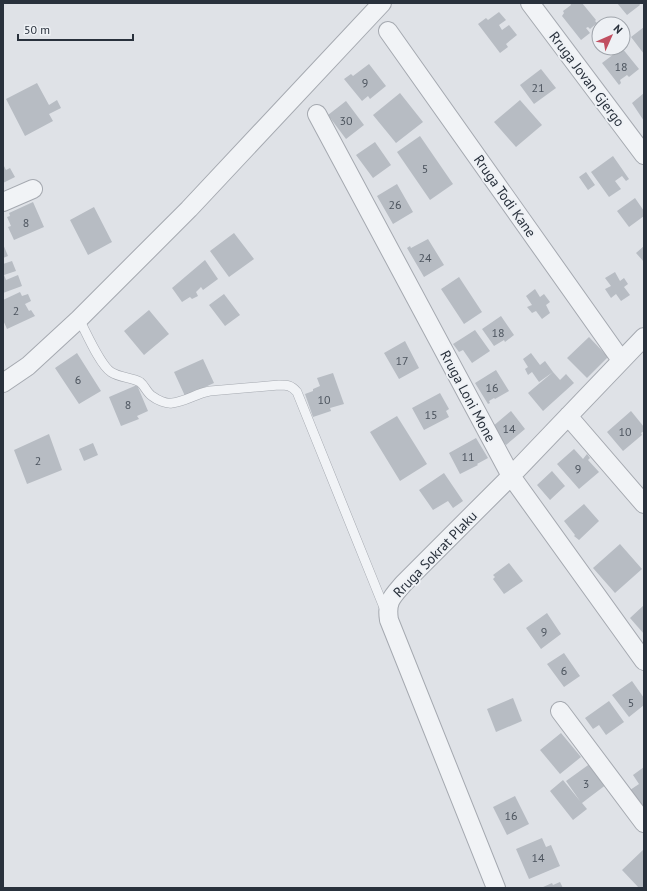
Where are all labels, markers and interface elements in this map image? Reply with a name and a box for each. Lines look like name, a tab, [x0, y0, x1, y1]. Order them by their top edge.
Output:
scale bar	[18, 16, 133, 42]
north arrow	[591, 16, 631, 56]
text: N	[611, 21, 626, 36]
text: 50 m	[24, 22, 50, 37]
street label: Rruga Jovan Gjergo	[545, 28, 629, 130]
house number: 18	[614, 59, 628, 74]
house number: 9	[362, 75, 368, 90]
house number: 21	[531, 80, 545, 95]
house number: 30	[339, 113, 353, 128]
street label: Rruga Todi Kane	[470, 151, 540, 241]
house number: 5	[422, 161, 428, 176]
house number: 26	[388, 197, 402, 212]
house number: 8	[23, 215, 29, 230]
house number: 24	[418, 250, 432, 265]
house number: 2	[13, 303, 19, 318]
house number: 18	[491, 325, 505, 340]
street label: Rruga Loni Mone	[436, 347, 500, 445]
house number: 17	[395, 353, 409, 368]
house number: 6	[75, 372, 81, 387]
house number: 16	[485, 380, 499, 395]
house number: 10	[317, 392, 331, 407]
house number: 8	[125, 397, 131, 412]
house number: 15	[424, 407, 438, 422]
house number: 14	[502, 421, 516, 436]
house number: 10	[618, 424, 632, 439]
house number: 11	[461, 449, 475, 464]
house number: 2	[35, 453, 41, 468]
house number: 9	[575, 461, 581, 476]
street label: Rruga Sokrat Plaku	[389, 507, 481, 601]
house number: 9	[541, 624, 547, 639]
house number: 6	[561, 663, 567, 678]
house number: 5	[628, 695, 634, 710]
house number: 3	[583, 776, 589, 791]
house number: 16	[504, 808, 518, 823]
house number: 14	[531, 850, 545, 865]

